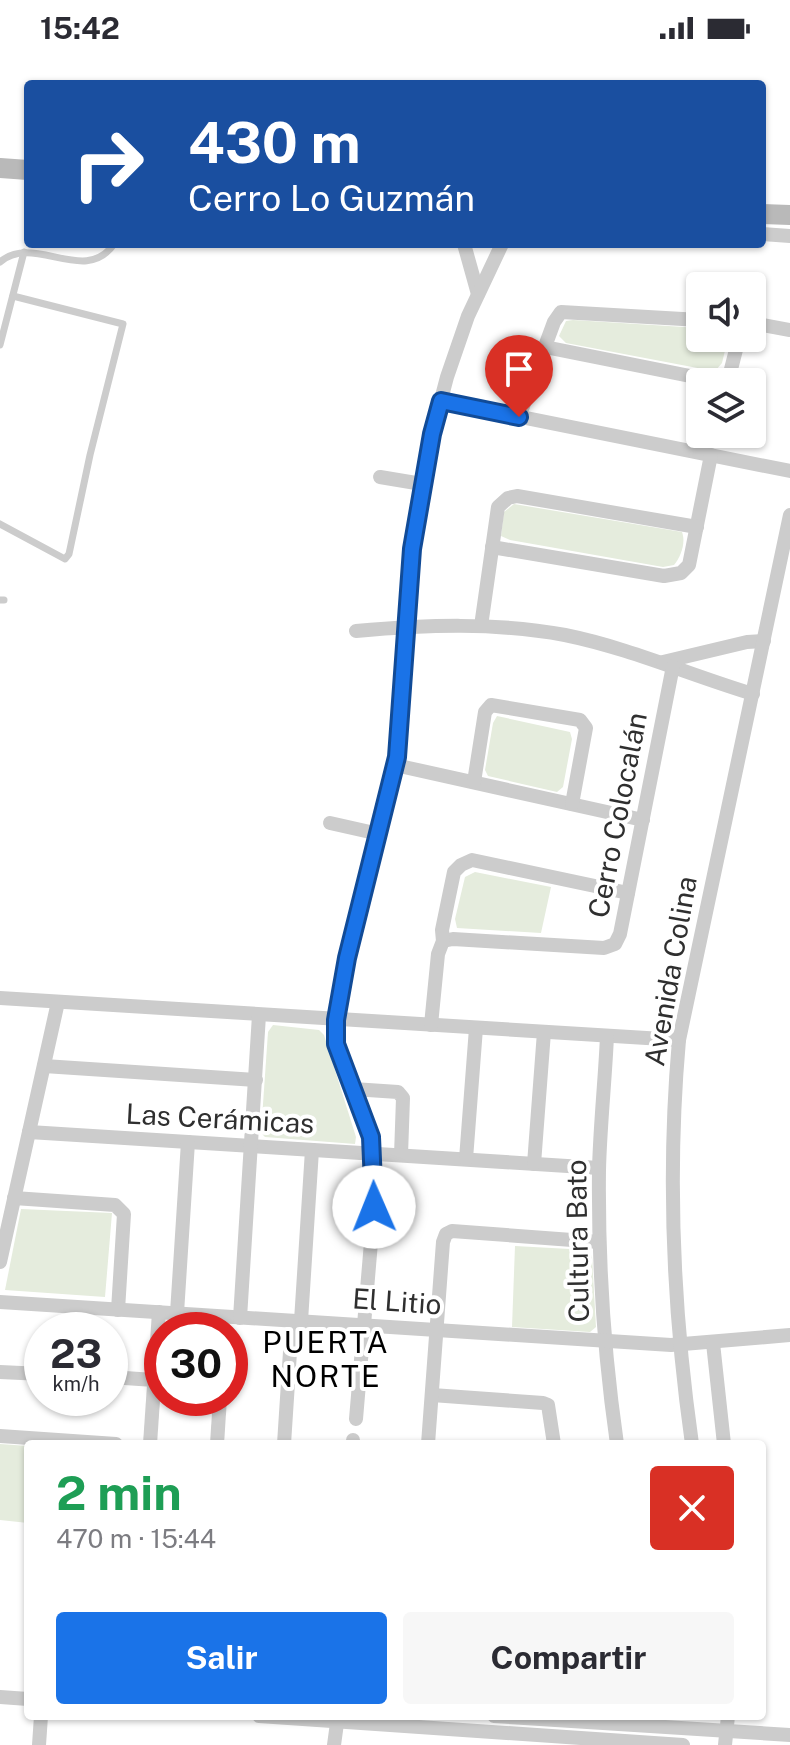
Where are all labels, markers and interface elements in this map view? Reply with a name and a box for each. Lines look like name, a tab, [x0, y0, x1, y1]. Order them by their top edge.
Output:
text: 15:42	[40, 10, 120, 46]
text: 430 m	[188, 110, 361, 176]
icon: right	[56, 112, 160, 216]
text: Cerro Lo Guzmán	[188, 177, 475, 219]
map controls	[686, 272, 766, 448]
button: sound	[686, 272, 766, 352]
pin	[485, 335, 553, 417]
icon: arrive	[497, 347, 541, 391]
button: layers	[686, 368, 766, 448]
street label: Cerro Colocalán	[581, 710, 653, 920]
street label: Avenida Colina	[637, 874, 703, 1068]
street label: Las Cerámicas	[125, 1097, 315, 1139]
street label: Cultura Bato	[559, 1159, 595, 1323]
position arrow	[332, 1165, 416, 1249]
street label: El Litio	[351, 1281, 443, 1321]
speed limit sign: 30	[144, 1312, 248, 1416]
district label: PUERTA NORTE	[262, 1324, 390, 1394]
text: 23	[50, 1330, 102, 1377]
text: km/h	[52, 1372, 100, 1396]
text: 2 min	[56, 1464, 182, 1521]
button: close	[650, 1466, 734, 1550]
text: 470 m · 15:44	[56, 1523, 216, 1554]
button: Salir	[56, 1612, 387, 1704]
button: Compartir	[403, 1612, 734, 1704]

